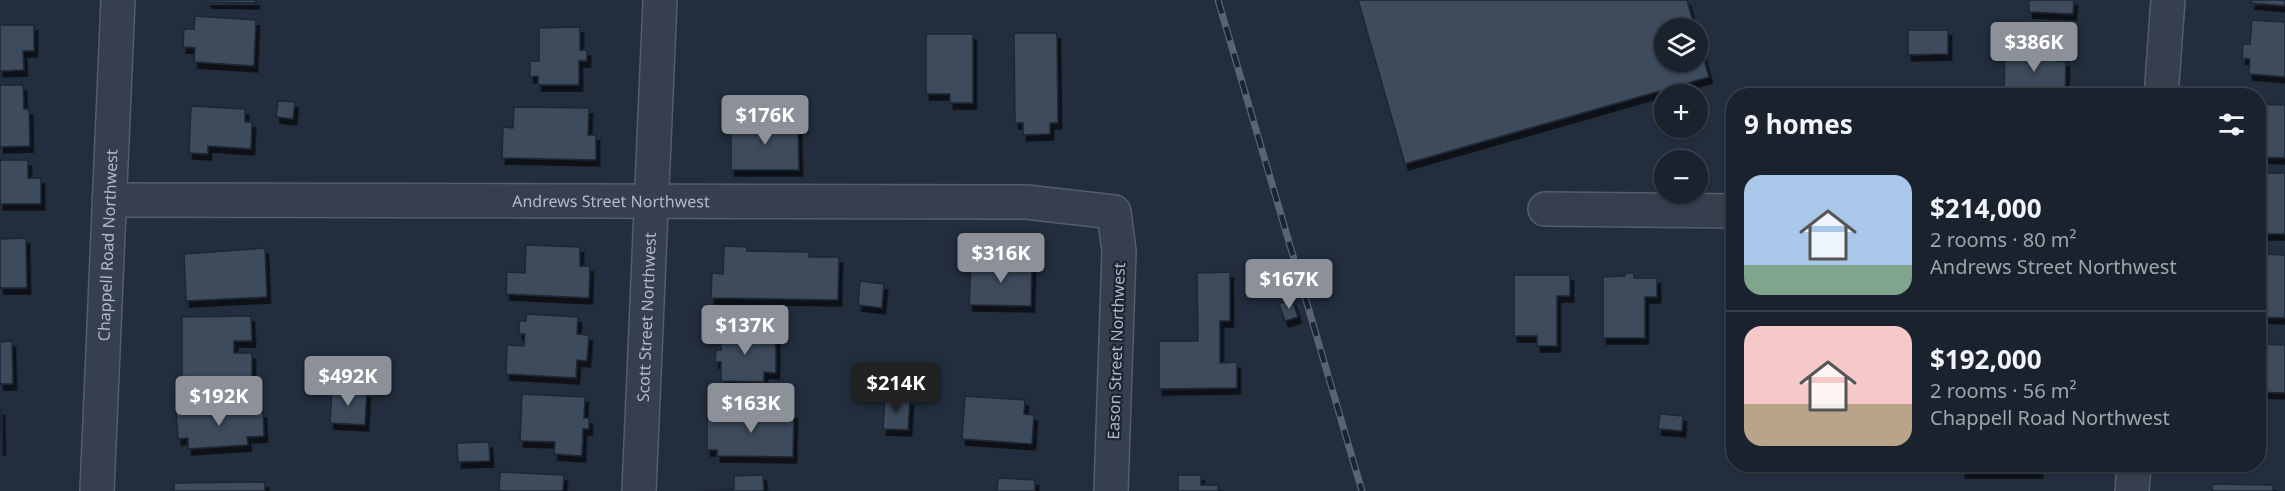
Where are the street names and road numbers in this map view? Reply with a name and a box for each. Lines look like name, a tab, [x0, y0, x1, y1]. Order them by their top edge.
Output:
street label: Chappell Road Northwest	[92, 149, 123, 342]
street label: Andrews Street Northwest	[512, 190, 710, 212]
street label: Scott Street Northwest	[632, 232, 661, 403]
street label: Eason Street Northwest	[1102, 262, 1130, 440]

